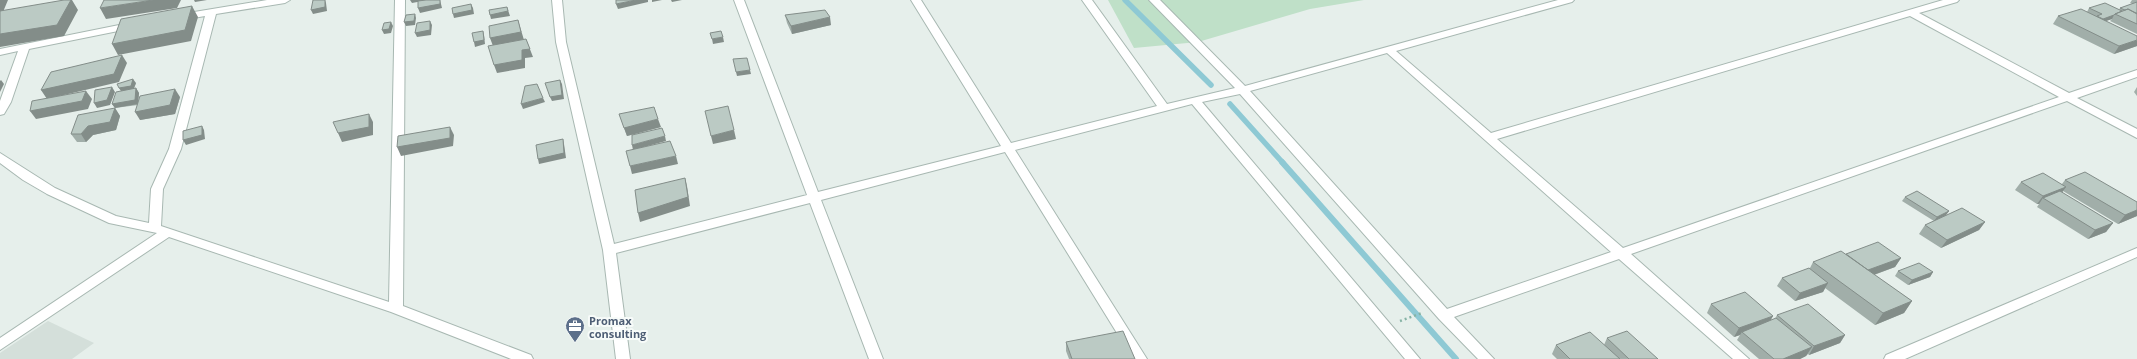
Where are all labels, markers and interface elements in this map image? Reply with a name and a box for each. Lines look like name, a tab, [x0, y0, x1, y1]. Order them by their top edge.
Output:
place label: Promax consulting	[589, 313, 647, 341]
office icon: Promax consulting	[564, 315, 586, 343]

